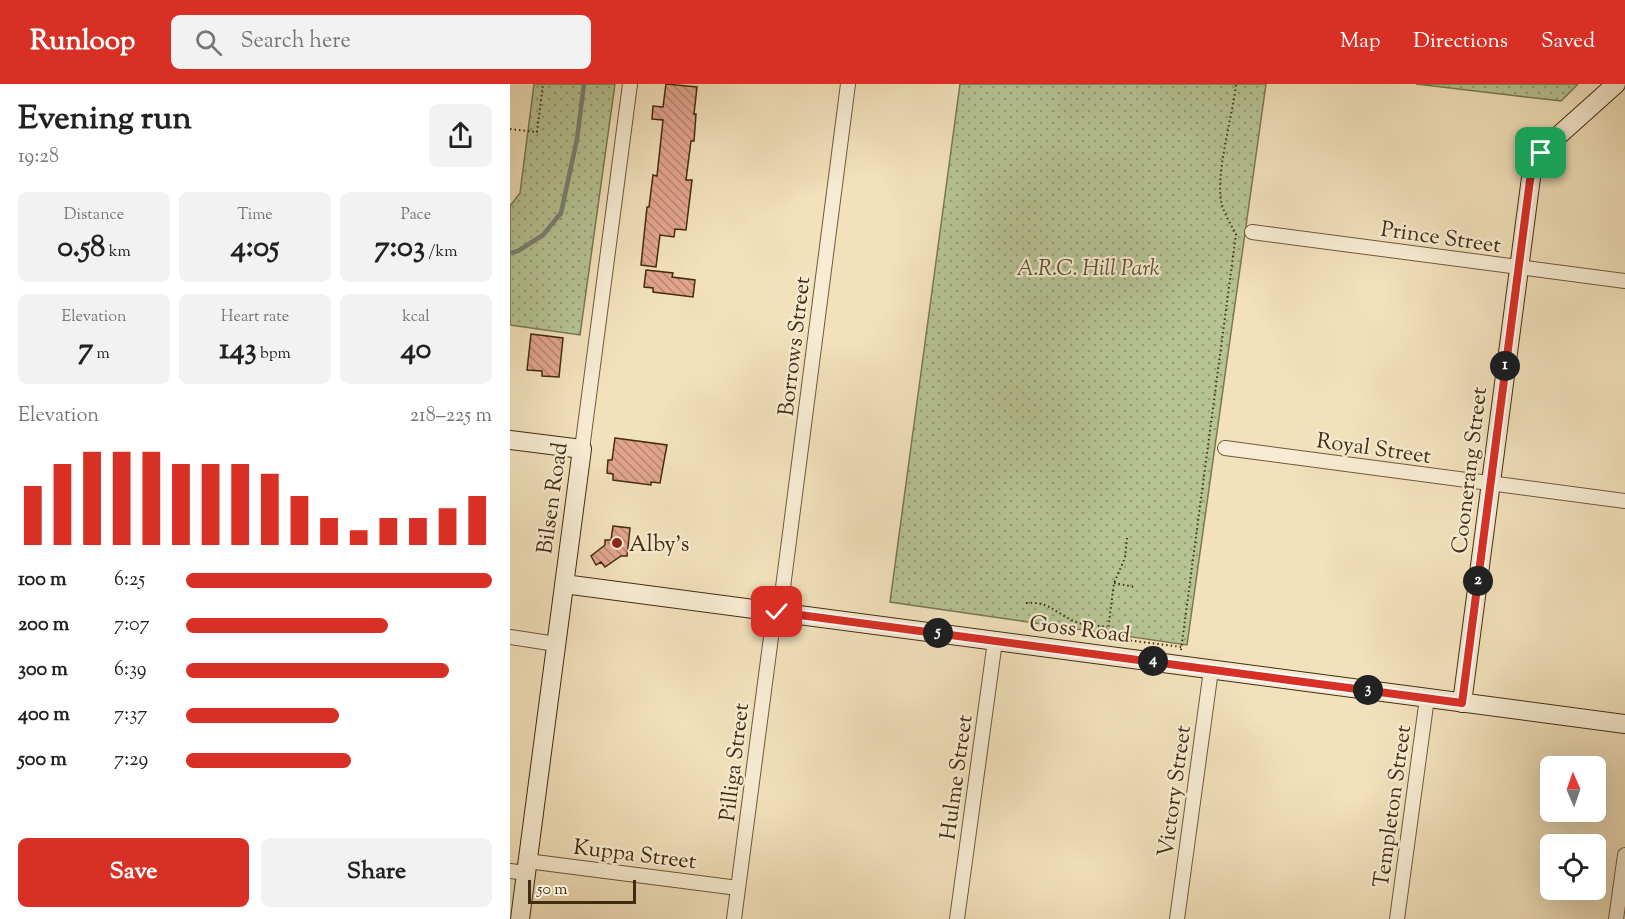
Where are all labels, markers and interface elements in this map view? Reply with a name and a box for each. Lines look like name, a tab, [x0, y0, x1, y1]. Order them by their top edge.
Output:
search box	[171, 15, 591, 69]
text: Runloop	[30, 22, 135, 62]
icon: search	[192, 26, 225, 59]
text: Search here	[240, 26, 351, 58]
text: Map	[1340, 27, 1380, 57]
text: Directions	[1413, 27, 1508, 57]
text: Saved	[1541, 27, 1595, 57]
text: Evening run	[18, 96, 192, 144]
button: share	[429, 104, 492, 167]
pin	[1515, 127, 1566, 178]
icon: arrive	[1524, 136, 1557, 169]
text: 19:28	[18, 143, 59, 172]
text: Distance	[64, 204, 124, 227]
text: Time	[237, 204, 273, 227]
text: Pace	[401, 204, 431, 227]
street label: Prince Street	[1378, 215, 1503, 263]
text: 0.58	[57, 227, 105, 270]
text: 4:05	[231, 227, 279, 270]
text: 7:03	[375, 227, 425, 270]
text: km	[105, 241, 131, 264]
text: /km	[425, 241, 457, 264]
park label: A.R.C. Hill Park	[1016, 254, 1160, 286]
street label: Borrows Street	[772, 274, 820, 418]
text: Elevation	[62, 306, 126, 329]
text: Heart rate	[221, 306, 289, 329]
text: kcal	[402, 306, 430, 329]
text: 7	[78, 329, 93, 372]
text: 143	[219, 329, 257, 372]
text: 40	[401, 329, 431, 372]
text: m	[93, 343, 110, 366]
text: bpm	[257, 343, 291, 366]
pin: 1	[1490, 351, 1520, 381]
text: 1	[1502, 354, 1508, 377]
street label: Coonerang Street	[1445, 385, 1497, 556]
text: Elevation	[18, 402, 99, 431]
text: 218–225 m	[410, 402, 492, 431]
street label: Royal Street	[1314, 426, 1433, 474]
street label: Bilsen Road	[530, 441, 578, 556]
place label: Alby's	[629, 530, 689, 562]
marker: Alby's	[610, 536, 624, 550]
text: 100 m	[18, 566, 67, 595]
text: 6:25	[114, 566, 145, 595]
pin: 2	[1463, 566, 1493, 596]
text: 2	[1474, 569, 1482, 592]
pin	[751, 586, 802, 637]
icon: check	[760, 595, 793, 628]
street label: Goss Road	[1027, 609, 1132, 653]
text: 200 m	[18, 611, 69, 640]
text: 7:07	[114, 611, 150, 640]
pin: 5	[923, 618, 953, 648]
text: 5	[935, 621, 941, 644]
pin: 4	[1138, 646, 1168, 676]
text: 4	[1149, 649, 1157, 672]
text: 300 m	[18, 656, 68, 685]
text: 6:39	[114, 656, 147, 685]
pin: 3	[1353, 675, 1383, 705]
text: 3	[1365, 678, 1371, 701]
text: 400 m	[18, 701, 70, 730]
text: 7:37	[114, 701, 147, 730]
street label: Pilliga Street	[713, 701, 759, 823]
street label: Hulme Street	[933, 712, 983, 842]
street label: Victory Street	[1151, 723, 1201, 859]
street label: Templeton Street	[1367, 723, 1421, 890]
text: 500 m	[18, 746, 67, 775]
text: 7:29	[114, 746, 148, 775]
north arrow	[1540, 756, 1606, 822]
map controls	[1540, 756, 1606, 900]
street label: Kuppa Street	[571, 833, 698, 879]
button: locate	[1540, 834, 1606, 900]
button: Save	[18, 838, 249, 907]
button: Share	[261, 838, 492, 907]
scale bar	[528, 877, 636, 904]
text: 50 m	[537, 879, 568, 902]

